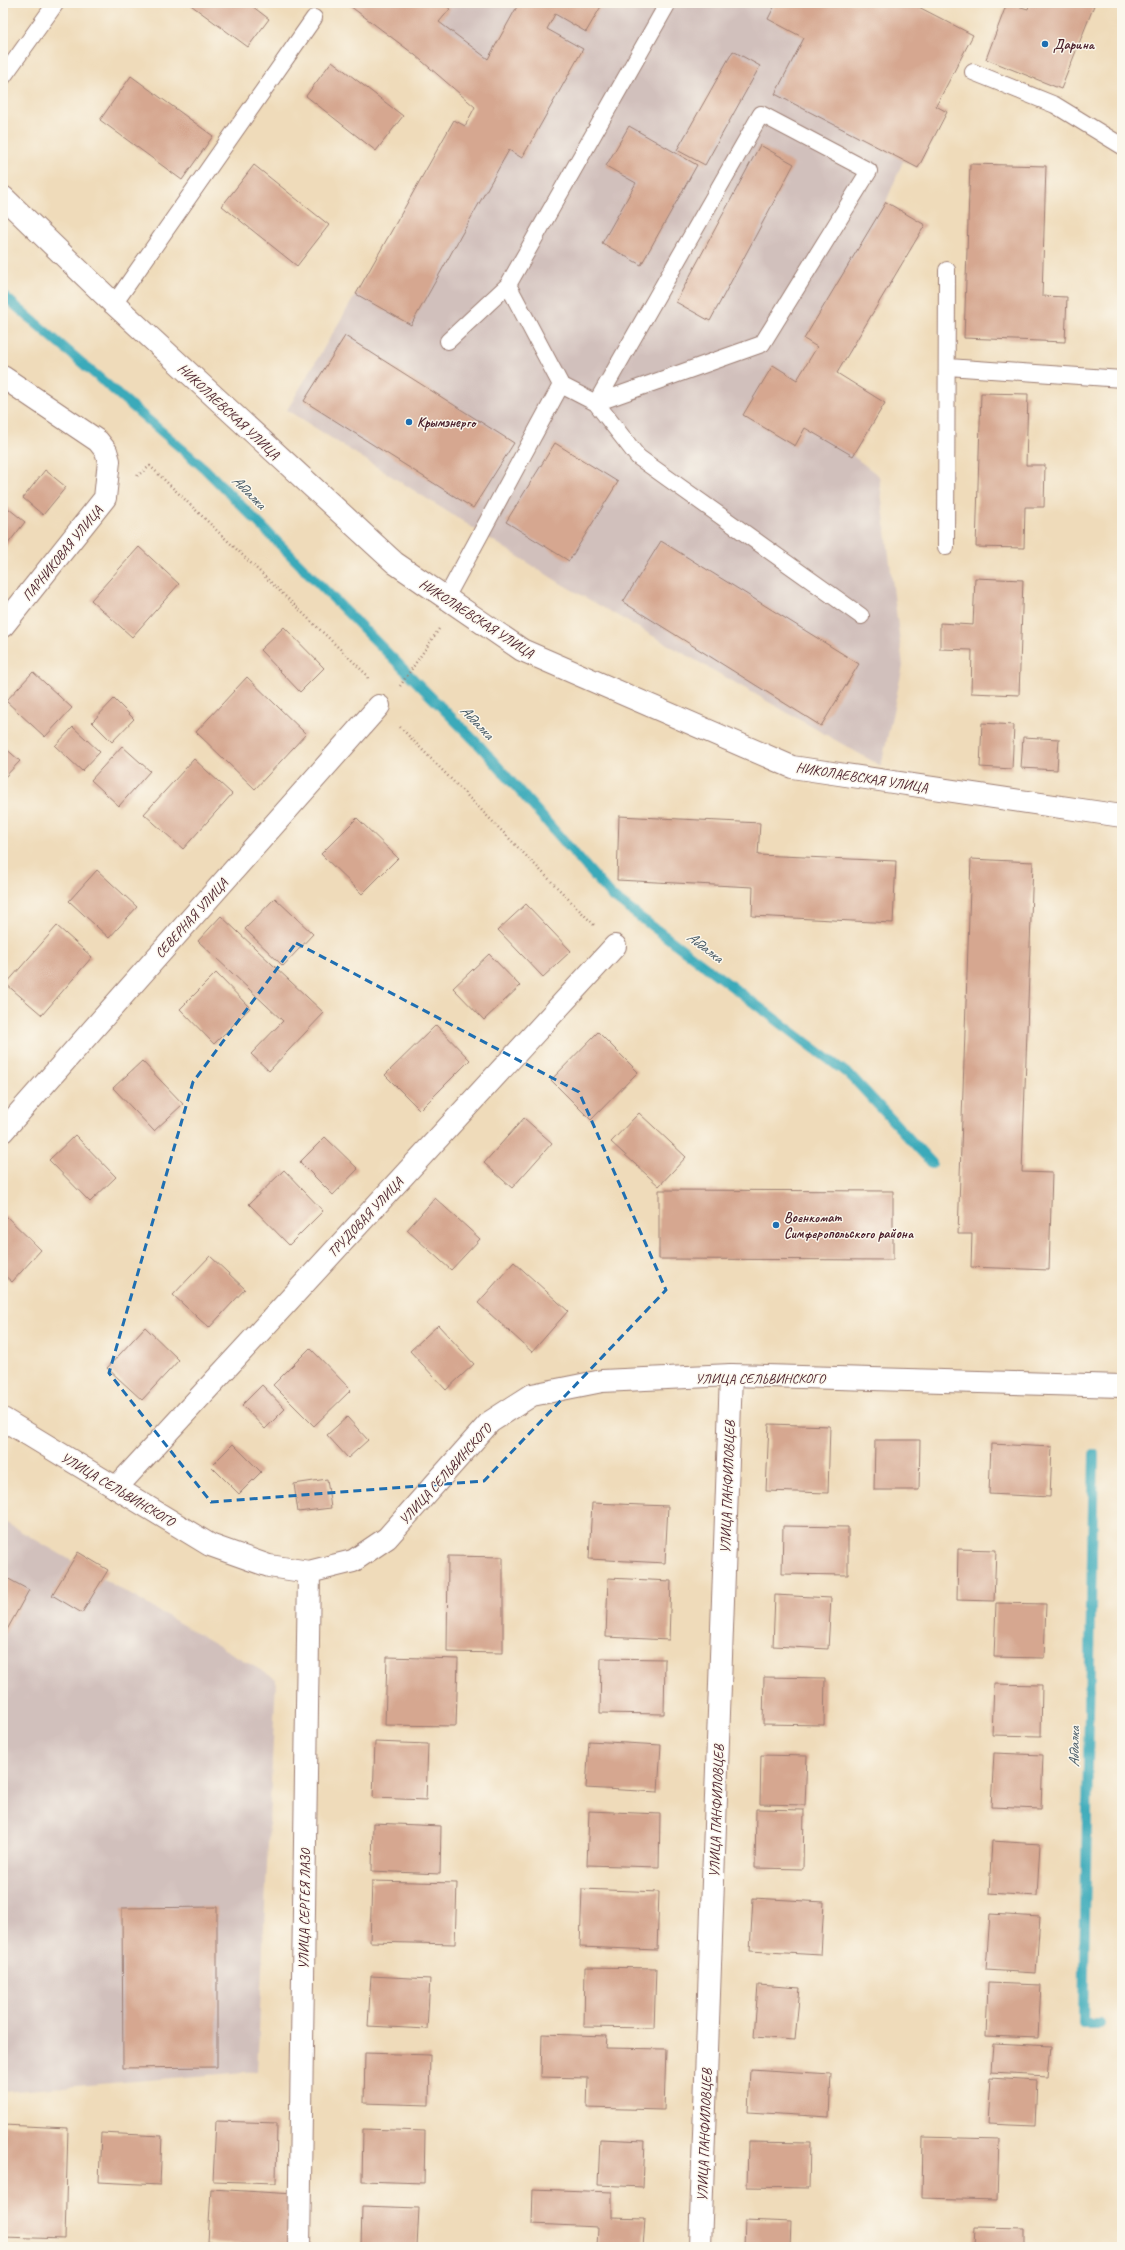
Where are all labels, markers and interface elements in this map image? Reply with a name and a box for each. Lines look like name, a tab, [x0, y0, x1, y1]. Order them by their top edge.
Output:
place label: Дарина	[1053, 36, 1096, 53]
marker: Дарина	[1040, 39, 1050, 49]
street label: НИКОЛАЕВСКАЯ УЛИЦА	[174, 360, 284, 464]
place label: Крымэнерго	[417, 414, 477, 431]
marker: Крымэнерго	[404, 417, 414, 427]
water label: Абдалка	[228, 471, 271, 515]
street label: ПАРНИКОВАЯ УЛИЦА	[19, 501, 107, 604]
street label: НИКОЛАЕВСКАЯ УЛИЦА	[416, 575, 538, 662]
water label: Абдалка	[456, 701, 499, 745]
street label: НИКОЛАЕВСКАЯ УЛИЦА	[795, 759, 930, 796]
street label: СЕВЕРНАЯ УЛИЦА	[151, 874, 232, 962]
water label: Абдалка	[683, 928, 728, 968]
street label: ТРУДОВАЯ УЛИЦА	[324, 1173, 407, 1261]
place label: Военкомат Симферопольского района	[784, 1209, 914, 1242]
marker: Военкомат Симферопольского района	[771, 1220, 781, 1230]
street label: УЛИЦА СЕЛЬВИНСКОГО	[695, 1370, 827, 1387]
street label: УЛИЦА ПАНФИЛОВЦЕВ	[717, 1418, 738, 1554]
street label: УЛИЦА СЕЛЬВИНСКОГО	[396, 1419, 496, 1528]
street label: УЛИЦА СЕЛЬВИНСКОГО	[58, 1449, 179, 1531]
water label: Абдалка	[1065, 1725, 1084, 1767]
street label: УЛИЦА ПАНФИЛОВЦЕВ	[706, 1742, 727, 1878]
street label: УЛИЦА СЕРГЕЯ ЛАЗО	[295, 1847, 314, 1969]
street label: УЛИЦА ПАНФИЛОВЦЕВ	[694, 2066, 715, 2202]

